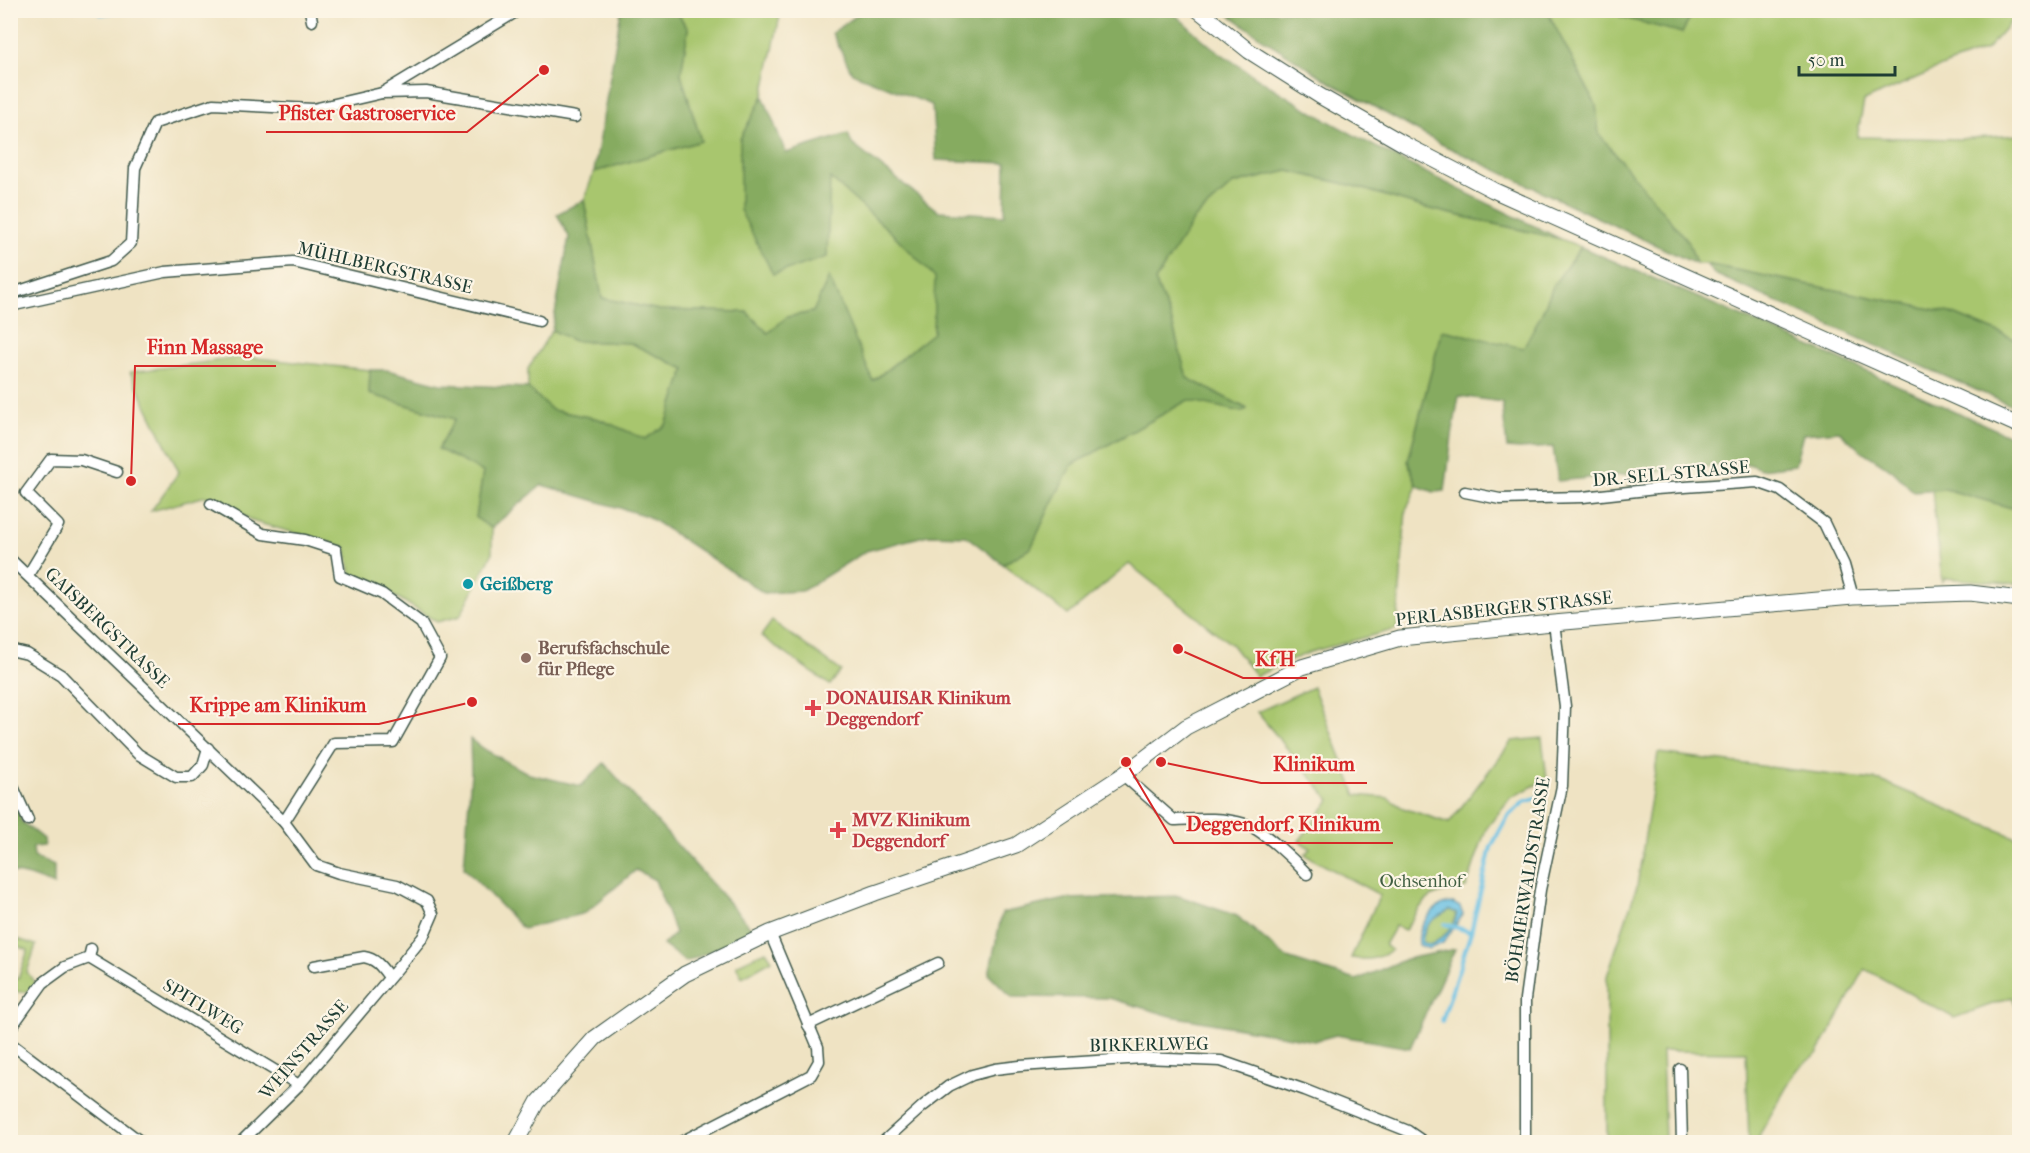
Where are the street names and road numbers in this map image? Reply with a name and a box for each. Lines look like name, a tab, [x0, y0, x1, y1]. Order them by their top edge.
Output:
street label: MÜHLBERGSTRASSE	[295, 237, 475, 298]
street label: DR.-SELL-STRASSE	[1592, 457, 1750, 491]
street label: GAISBERGSTRASSE	[41, 563, 173, 693]
street label: PERLASBERGER STRASSE	[1394, 587, 1614, 631]
street label: BÖHMERWALDSTRASSE	[1500, 775, 1555, 984]
street label: SPITLWEG	[159, 975, 247, 1039]
street label: WEINSTRASSE	[254, 996, 353, 1105]
street label: BIRKERLWEG	[1089, 1033, 1209, 1057]

